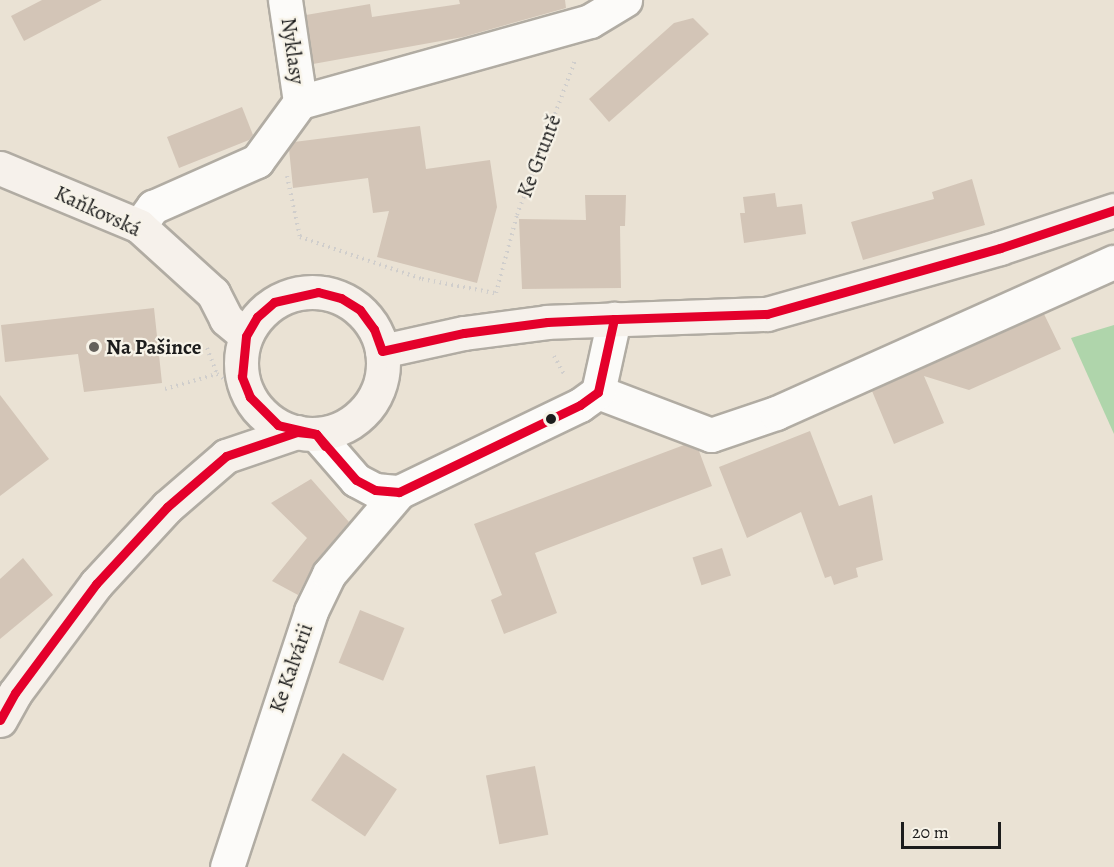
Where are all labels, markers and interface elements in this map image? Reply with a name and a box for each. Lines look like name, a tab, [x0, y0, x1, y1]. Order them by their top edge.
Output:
street label: Nyklasy	[276, 16, 310, 86]
street label: Ke Gruntě	[512, 111, 566, 201]
street label: Kaňkovská	[51, 180, 145, 242]
place label: Na Pašince	[106, 334, 202, 360]
marker: Na Pašince	[87, 340, 101, 354]
unlabelled marker	[545, 413, 557, 425]
street label: Ke Kalvárii	[264, 620, 318, 716]
scale bar	[904, 810, 1004, 848]
text: 20 m	[912, 820, 949, 844]

